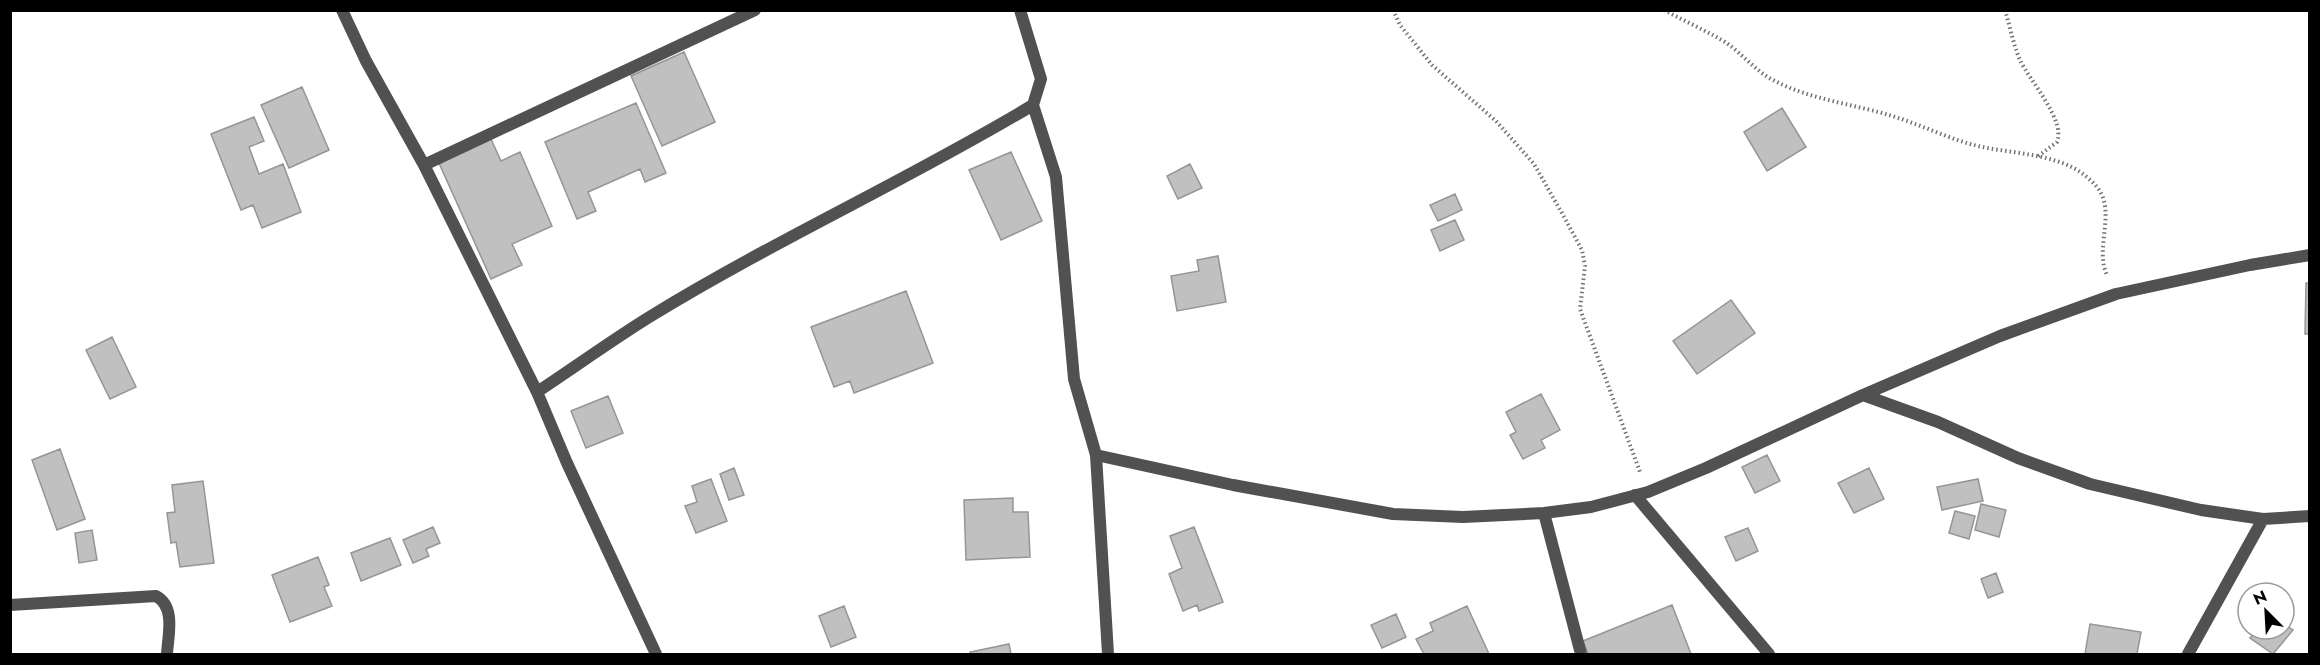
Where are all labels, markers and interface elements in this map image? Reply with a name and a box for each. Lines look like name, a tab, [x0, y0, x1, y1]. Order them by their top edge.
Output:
north arrow	[2236, 581, 2296, 641]
text: N	[2250, 585, 2271, 611]

